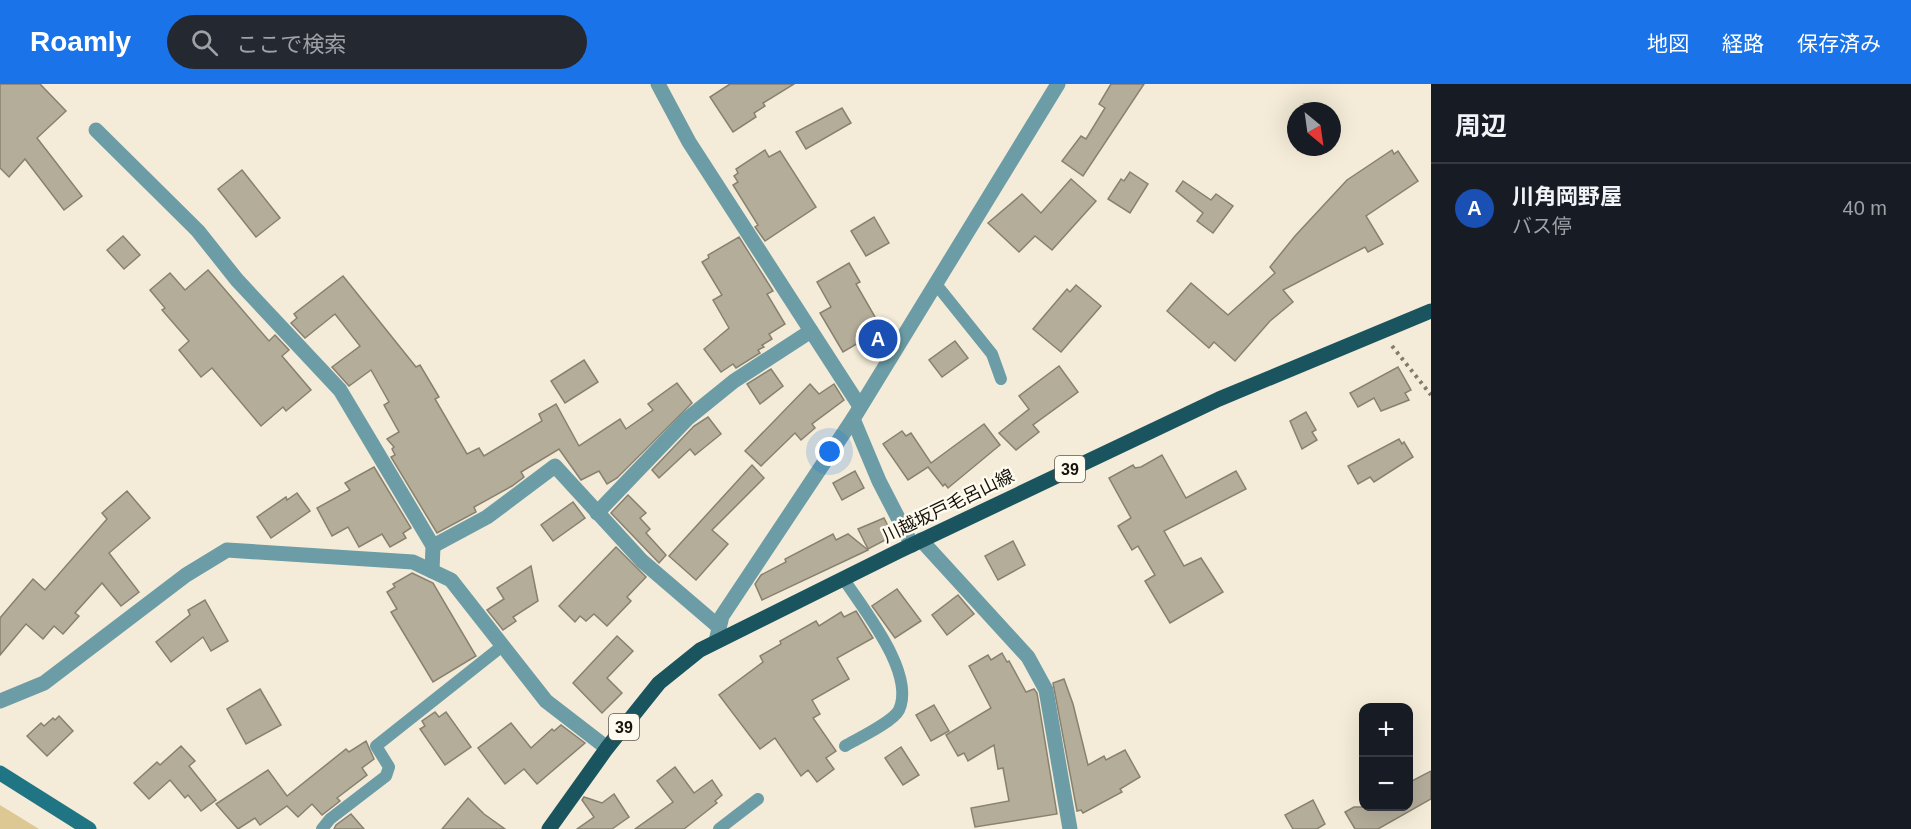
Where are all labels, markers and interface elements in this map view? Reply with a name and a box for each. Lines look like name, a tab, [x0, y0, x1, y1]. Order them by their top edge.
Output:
search box	[167, 15, 587, 69]
text: Roamly	[30, 26, 131, 57]
icon: search	[188, 26, 221, 59]
text: ここで検索	[236, 32, 346, 57]
text: 地図	[1647, 32, 1689, 55]
text: 経路	[1722, 32, 1764, 55]
text: 保存済み	[1797, 32, 1881, 55]
north arrow	[1287, 102, 1341, 156]
text: 周辺	[1455, 111, 1507, 141]
text: 川角岡野屋	[1512, 184, 1622, 209]
text: A	[1467, 197, 1482, 219]
text: 40 m	[1843, 197, 1887, 219]
text: バス停	[1512, 215, 1572, 237]
pin: A	[858, 316, 898, 362]
your location	[815, 437, 844, 466]
road number: 39	[1055, 456, 1085, 482]
street label: 川越坂戸毛呂山線	[879, 465, 1017, 547]
map controls	[1359, 703, 1413, 811]
button: +	[1359, 703, 1413, 757]
road number: 39	[609, 714, 639, 740]
button: −	[1359, 757, 1413, 811]

